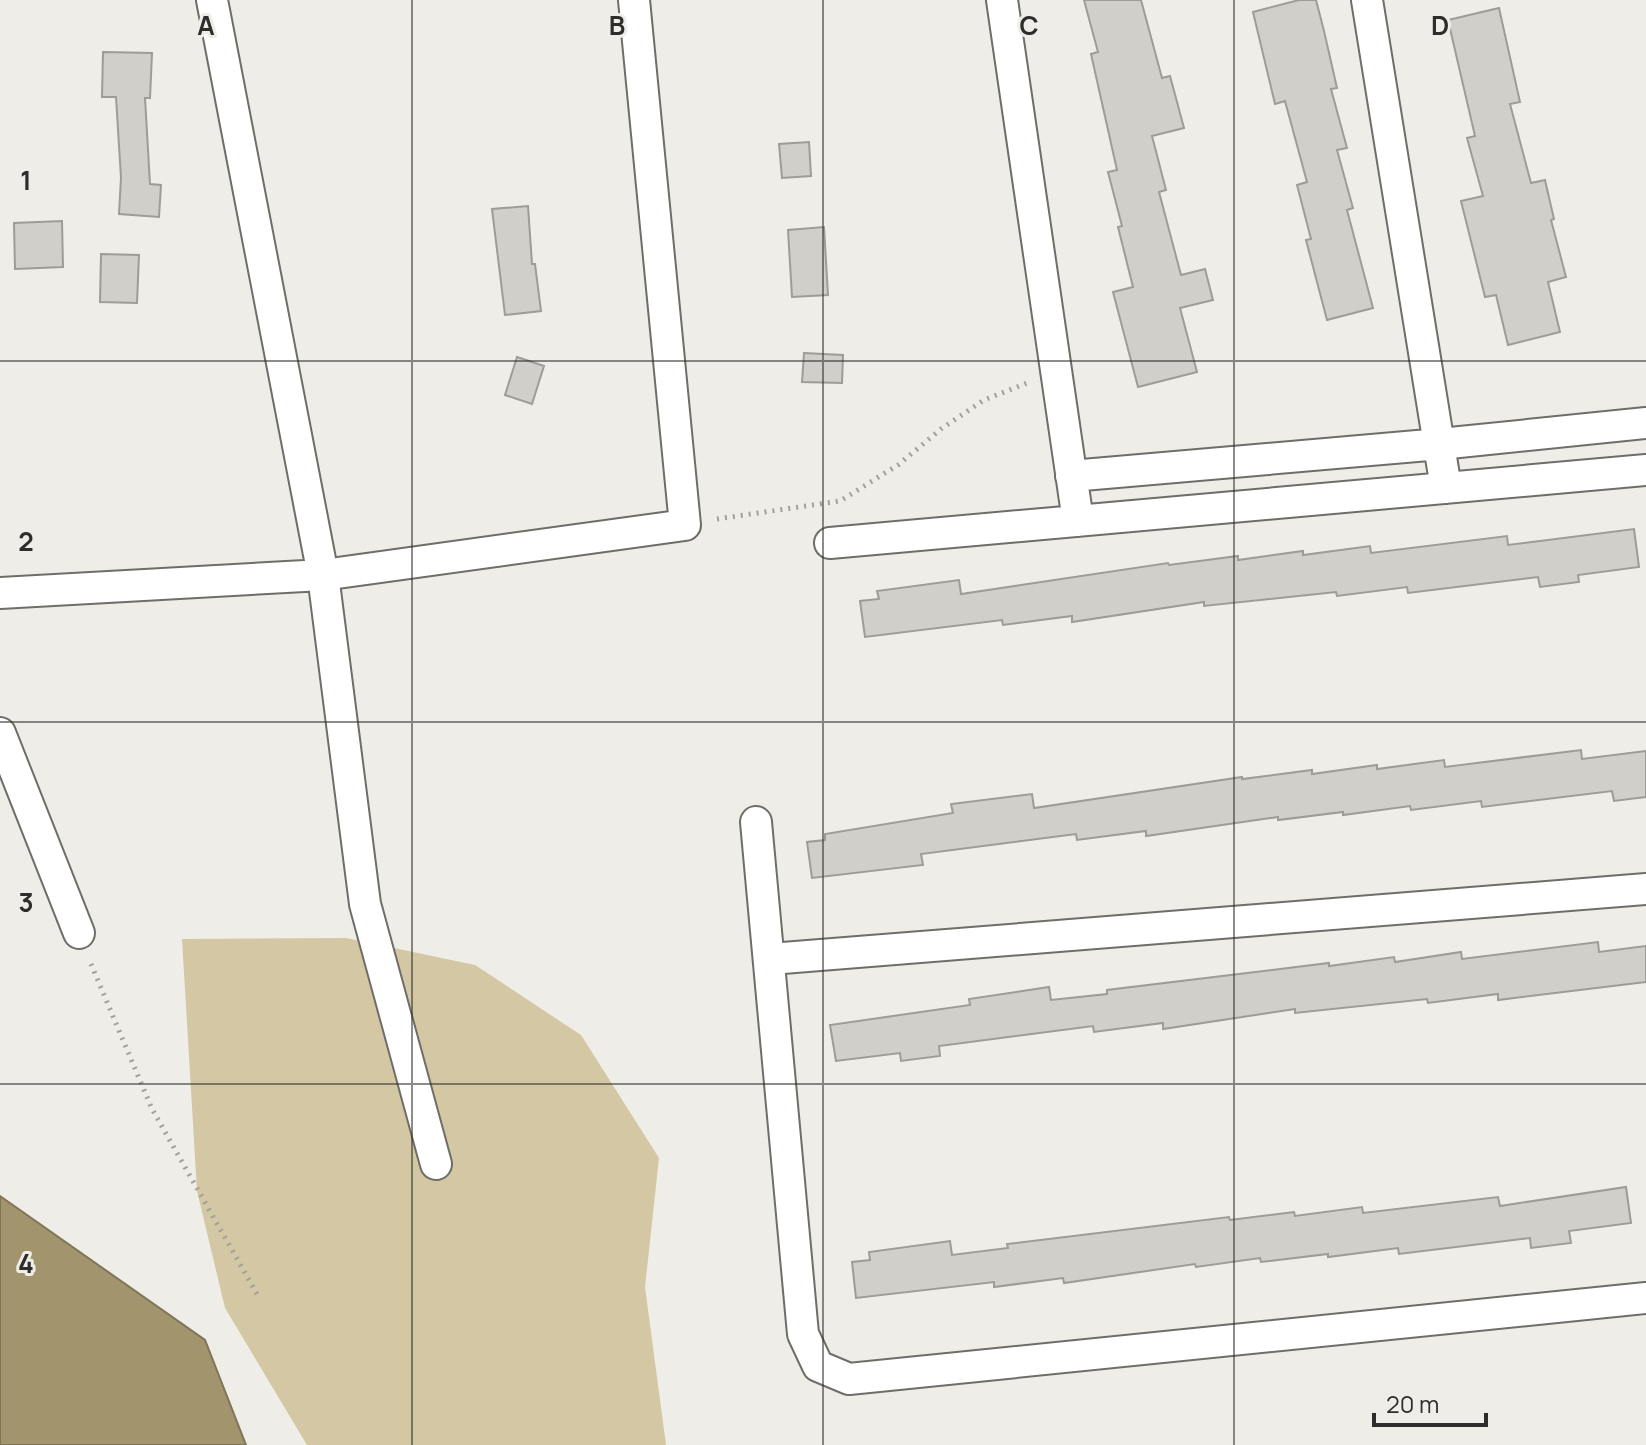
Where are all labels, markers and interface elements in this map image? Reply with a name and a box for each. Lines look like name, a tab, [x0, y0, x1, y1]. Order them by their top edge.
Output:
text: A	[197, 7, 215, 43]
text: B	[609, 7, 625, 43]
text: C	[1019, 7, 1039, 43]
text: D	[1431, 7, 1449, 43]
text: 1	[20, 162, 32, 198]
text: 2	[18, 523, 34, 559]
text: 3	[18, 884, 34, 920]
text: 4	[18, 1245, 34, 1281]
scale bar	[1374, 1377, 1486, 1427]
text: 20 m	[1386, 1387, 1439, 1420]

